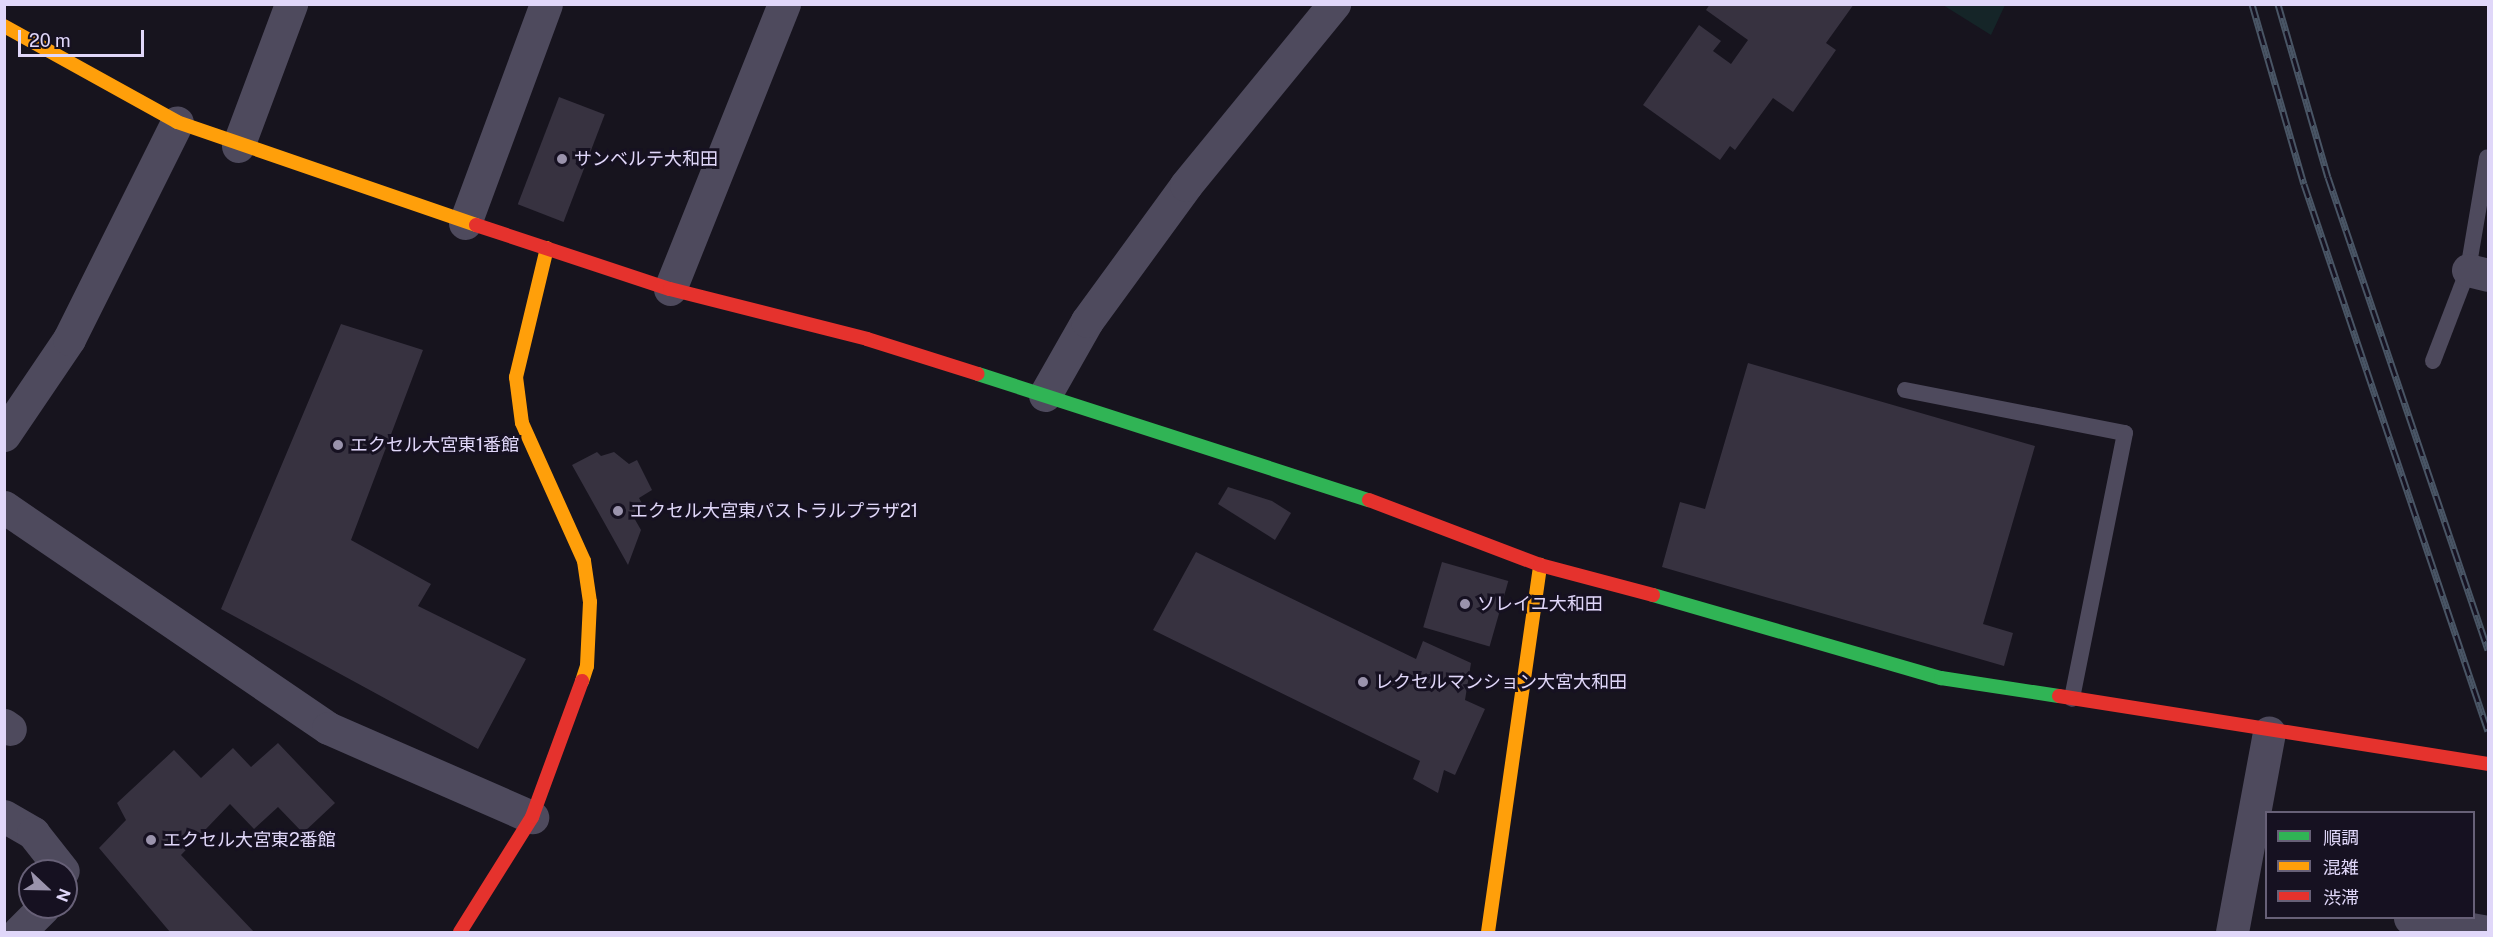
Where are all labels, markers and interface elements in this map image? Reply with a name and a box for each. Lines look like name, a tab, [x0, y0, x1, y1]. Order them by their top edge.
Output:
scale bar	[21, 18, 147, 56]
text: 20 m	[29, 30, 71, 51]
place label: サンベルテ大和田	[574, 148, 718, 170]
marker: サンベルテ大和田	[555, 152, 569, 166]
place label: エクセル大宮東1番館	[350, 434, 519, 456]
marker: エクセル大宮東1番館	[331, 438, 345, 452]
place label: エクセル大宮東パストラルプラザ21	[630, 500, 918, 522]
marker: エクセル大宮東パストラルプラザ21	[611, 504, 625, 518]
place label: ソレイユ大和田	[1477, 593, 1603, 615]
marker: ソレイユ大和田	[1458, 597, 1472, 611]
place label: レクセルマンション大宮大和田	[1375, 671, 1627, 693]
marker: レクセルマンション大宮大和田	[1356, 675, 1370, 689]
legend	[2265, 811, 2475, 919]
text: 順調	[2323, 827, 2359, 848]
place label: エクセル大宮東2番館	[163, 829, 336, 851]
marker: エクセル大宮東2番館	[144, 833, 158, 847]
text: 混雑	[2323, 857, 2359, 878]
north arrow	[18, 859, 78, 919]
text: N	[52, 886, 74, 905]
text: 渋滞	[2323, 887, 2359, 908]

